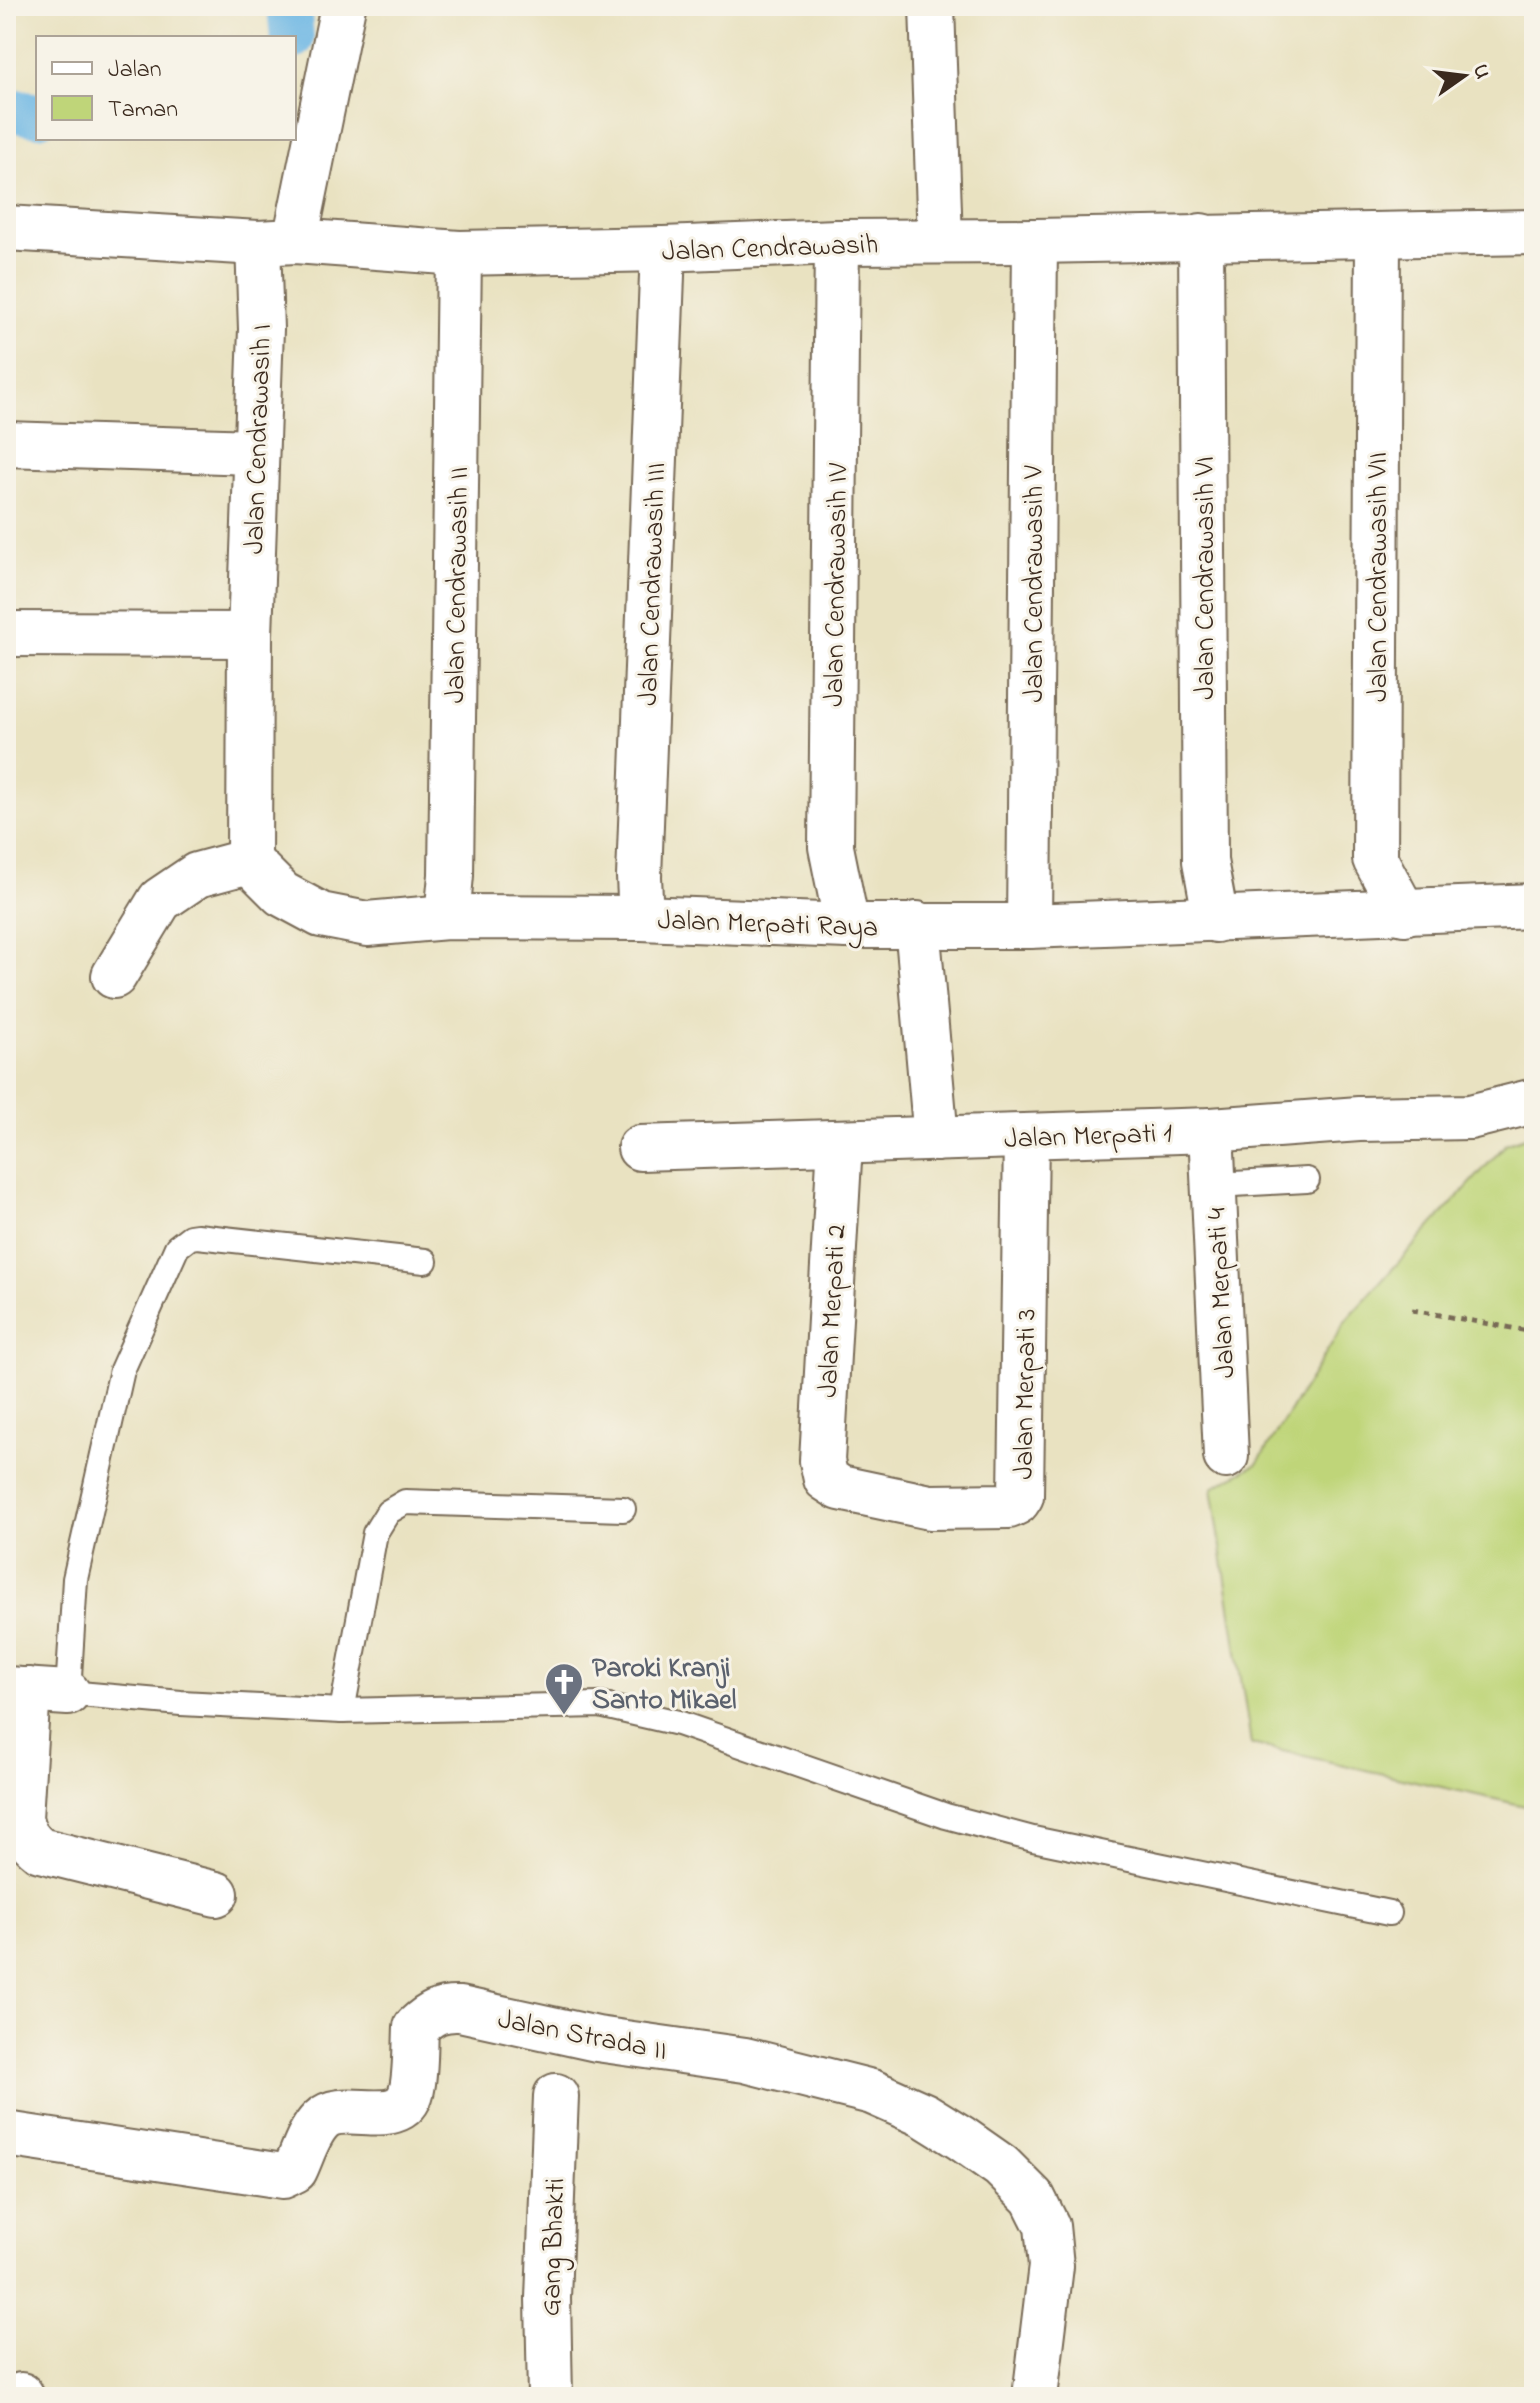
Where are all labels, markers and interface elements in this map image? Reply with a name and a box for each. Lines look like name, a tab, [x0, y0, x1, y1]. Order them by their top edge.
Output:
legend	[36, 36, 296, 140]
north arrow	[1424, 36, 1504, 116]
text: Jalan	[108, 53, 162, 88]
text: U	[1463, 61, 1498, 83]
text: Taman	[108, 93, 178, 128]
street label: Jalan Cendrawasih	[661, 225, 879, 274]
street label: Jalan Cendrawasih I	[235, 323, 284, 555]
street label: Jalan Cendrawasih VII	[1359, 452, 1400, 702]
street label: Jalan Cendrawasih VI	[1186, 456, 1227, 700]
street label: Jalan Cendrawasih III	[629, 462, 678, 707]
street label: Jalan Cendrawasih IV	[815, 462, 860, 707]
street label: Jalan Cendrawasih V	[1015, 465, 1056, 702]
street label: Jalan Cendrawasih II	[436, 466, 481, 704]
street label: Jalan Merpati Raya	[657, 901, 879, 950]
street label: Jalan Merpati 1	[1003, 1114, 1173, 1161]
street label: Jalan Merpati 4	[1198, 1206, 1247, 1379]
street label: Jalan Merpati 2	[808, 1223, 859, 1399]
street label: Jalan Merpati 3	[1005, 1308, 1048, 1480]
place label: Paroki Kranji Santo Mikael	[592, 1649, 737, 1722]
church icon: Paroki Kranji Santo Mikael	[543, 1661, 585, 1716]
street label: Jalan Strada II	[494, 2000, 670, 2073]
street label: Gang Bhakti	[532, 2177, 577, 2317]

